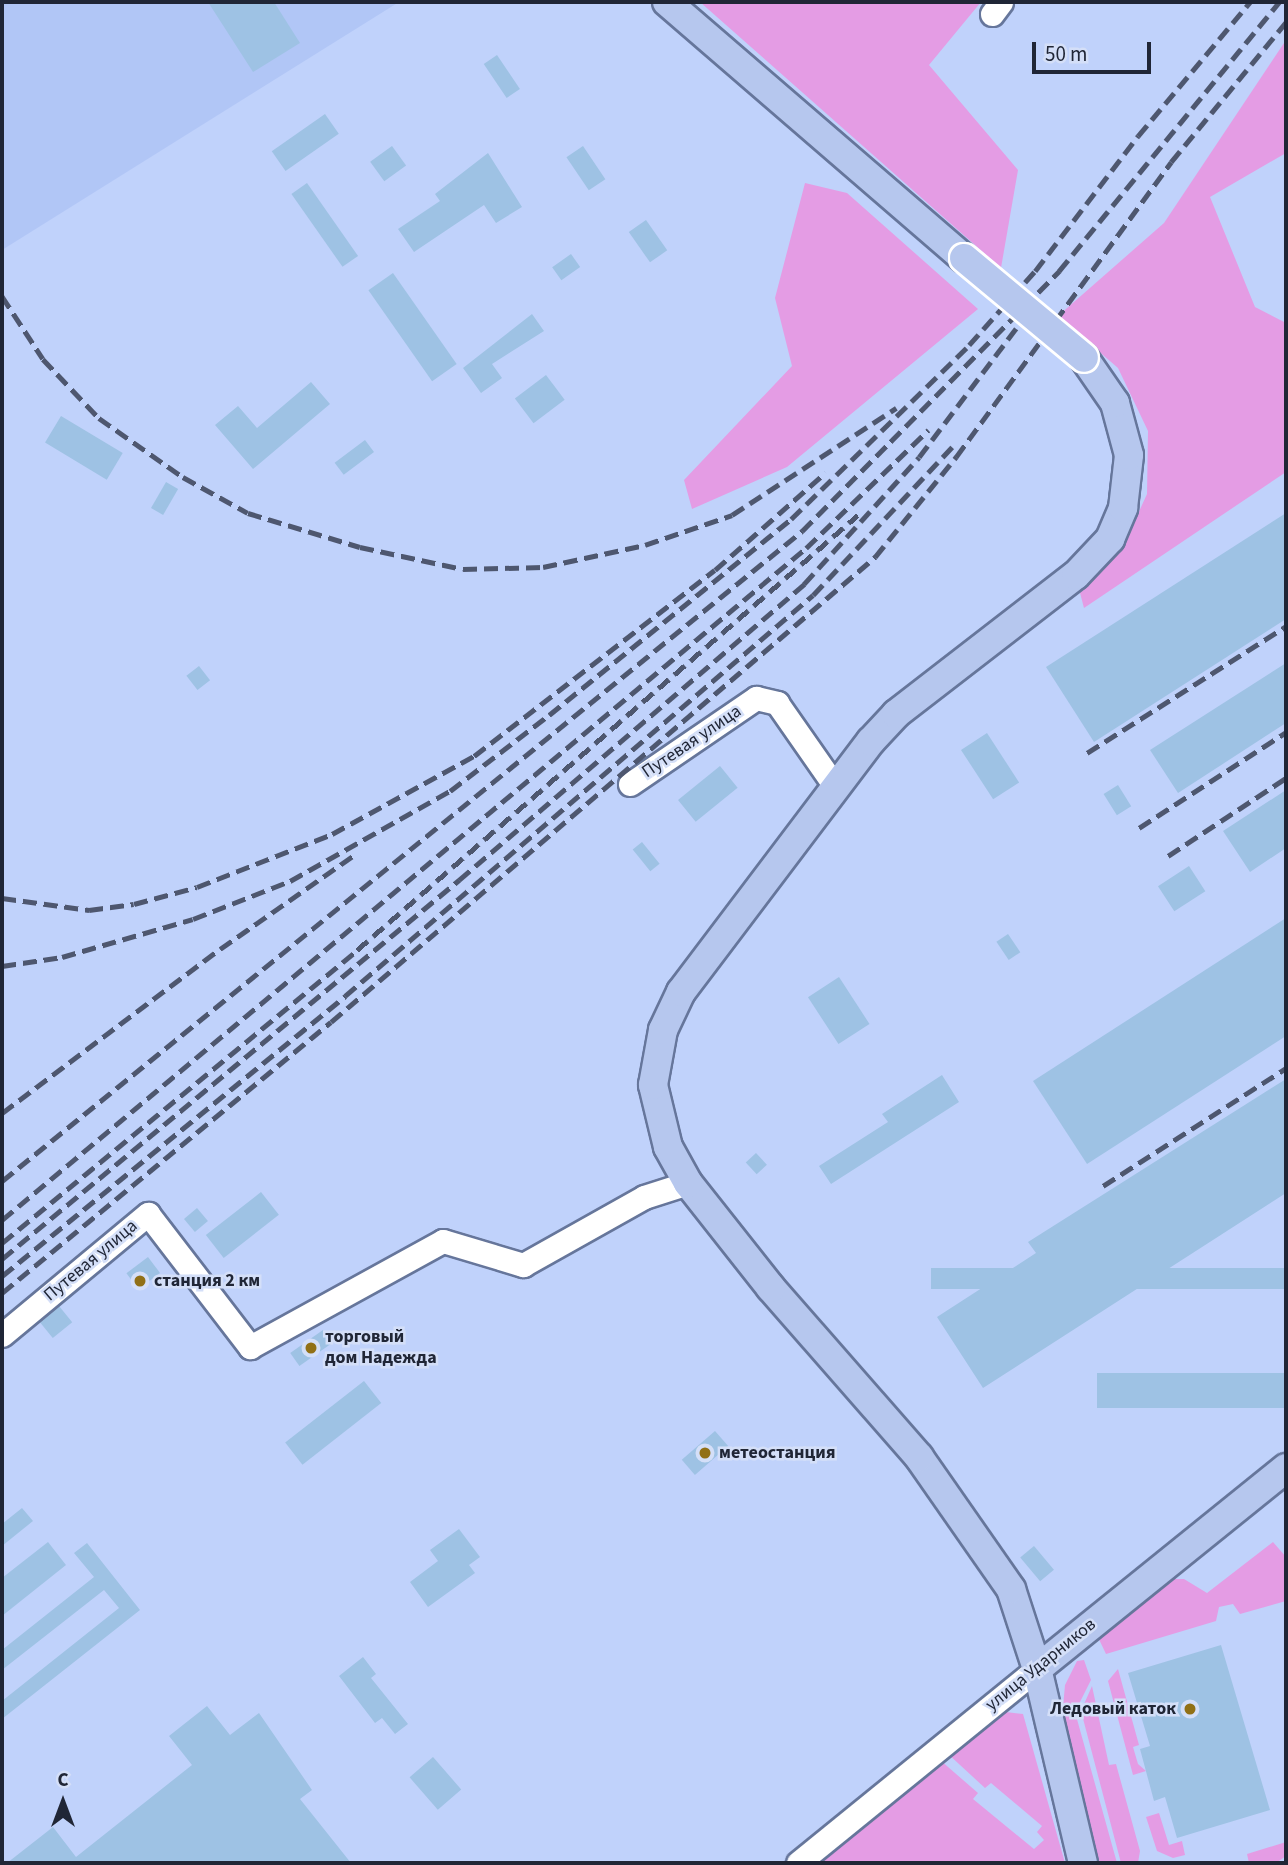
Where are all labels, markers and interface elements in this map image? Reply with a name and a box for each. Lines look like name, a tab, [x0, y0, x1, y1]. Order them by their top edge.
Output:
scale bar	[1036, 28, 1155, 72]
text: 50 m	[1045, 39, 1087, 69]
street label: Путевая улица	[638, 701, 746, 783]
street label: Путевая улица	[40, 1216, 142, 1306]
place label: станция 2 км	[154, 1270, 260, 1292]
marker: станция 2 км	[132, 1273, 148, 1289]
place label: торговый дом Надежда	[325, 1327, 437, 1370]
marker: торговый дом Надежда	[303, 1340, 319, 1356]
place label: метеостанция	[719, 1442, 836, 1464]
marker: метеостанция	[697, 1445, 713, 1461]
street label: улица Ударников	[982, 1614, 1100, 1716]
place label: Ледовый каток	[1050, 1698, 1176, 1720]
marker: Ледовый каток	[1182, 1701, 1198, 1717]
north arrow	[28, 1767, 98, 1837]
text: С	[57, 1767, 69, 1794]

